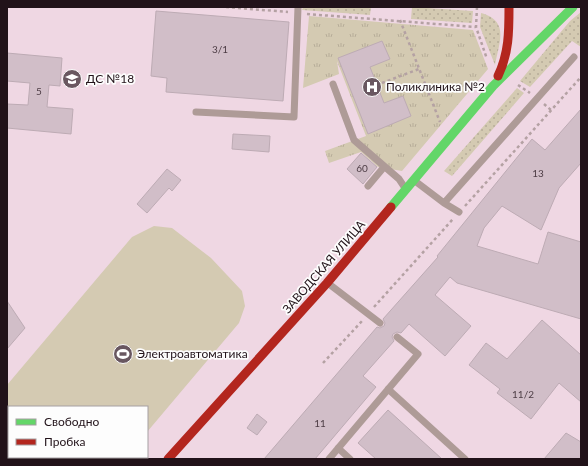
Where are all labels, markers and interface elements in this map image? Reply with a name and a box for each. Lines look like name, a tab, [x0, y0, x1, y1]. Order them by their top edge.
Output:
house number: 3/1	[212, 43, 228, 55]
school or university icon: ДС №18	[61, 68, 83, 90]
place label: ДС №18	[86, 71, 134, 86]
hospital icon: Поликлиника №2	[361, 76, 383, 98]
place label: Поликлиника №2	[386, 79, 485, 94]
house number: 5	[36, 85, 42, 97]
house number: 60	[356, 162, 368, 174]
house number: 13	[532, 167, 544, 179]
street label: ЗАВОДСКАЯ УЛИЦА	[279, 216, 369, 316]
sports icon: Электроавтоматика	[112, 343, 134, 365]
place label: Электроавтоматика	[137, 346, 248, 361]
house number: 11/2	[512, 388, 534, 400]
legend	[8, 406, 148, 458]
text: Свободно	[44, 414, 100, 429]
house number: 11	[314, 417, 326, 429]
text: Пробка	[44, 434, 85, 449]

